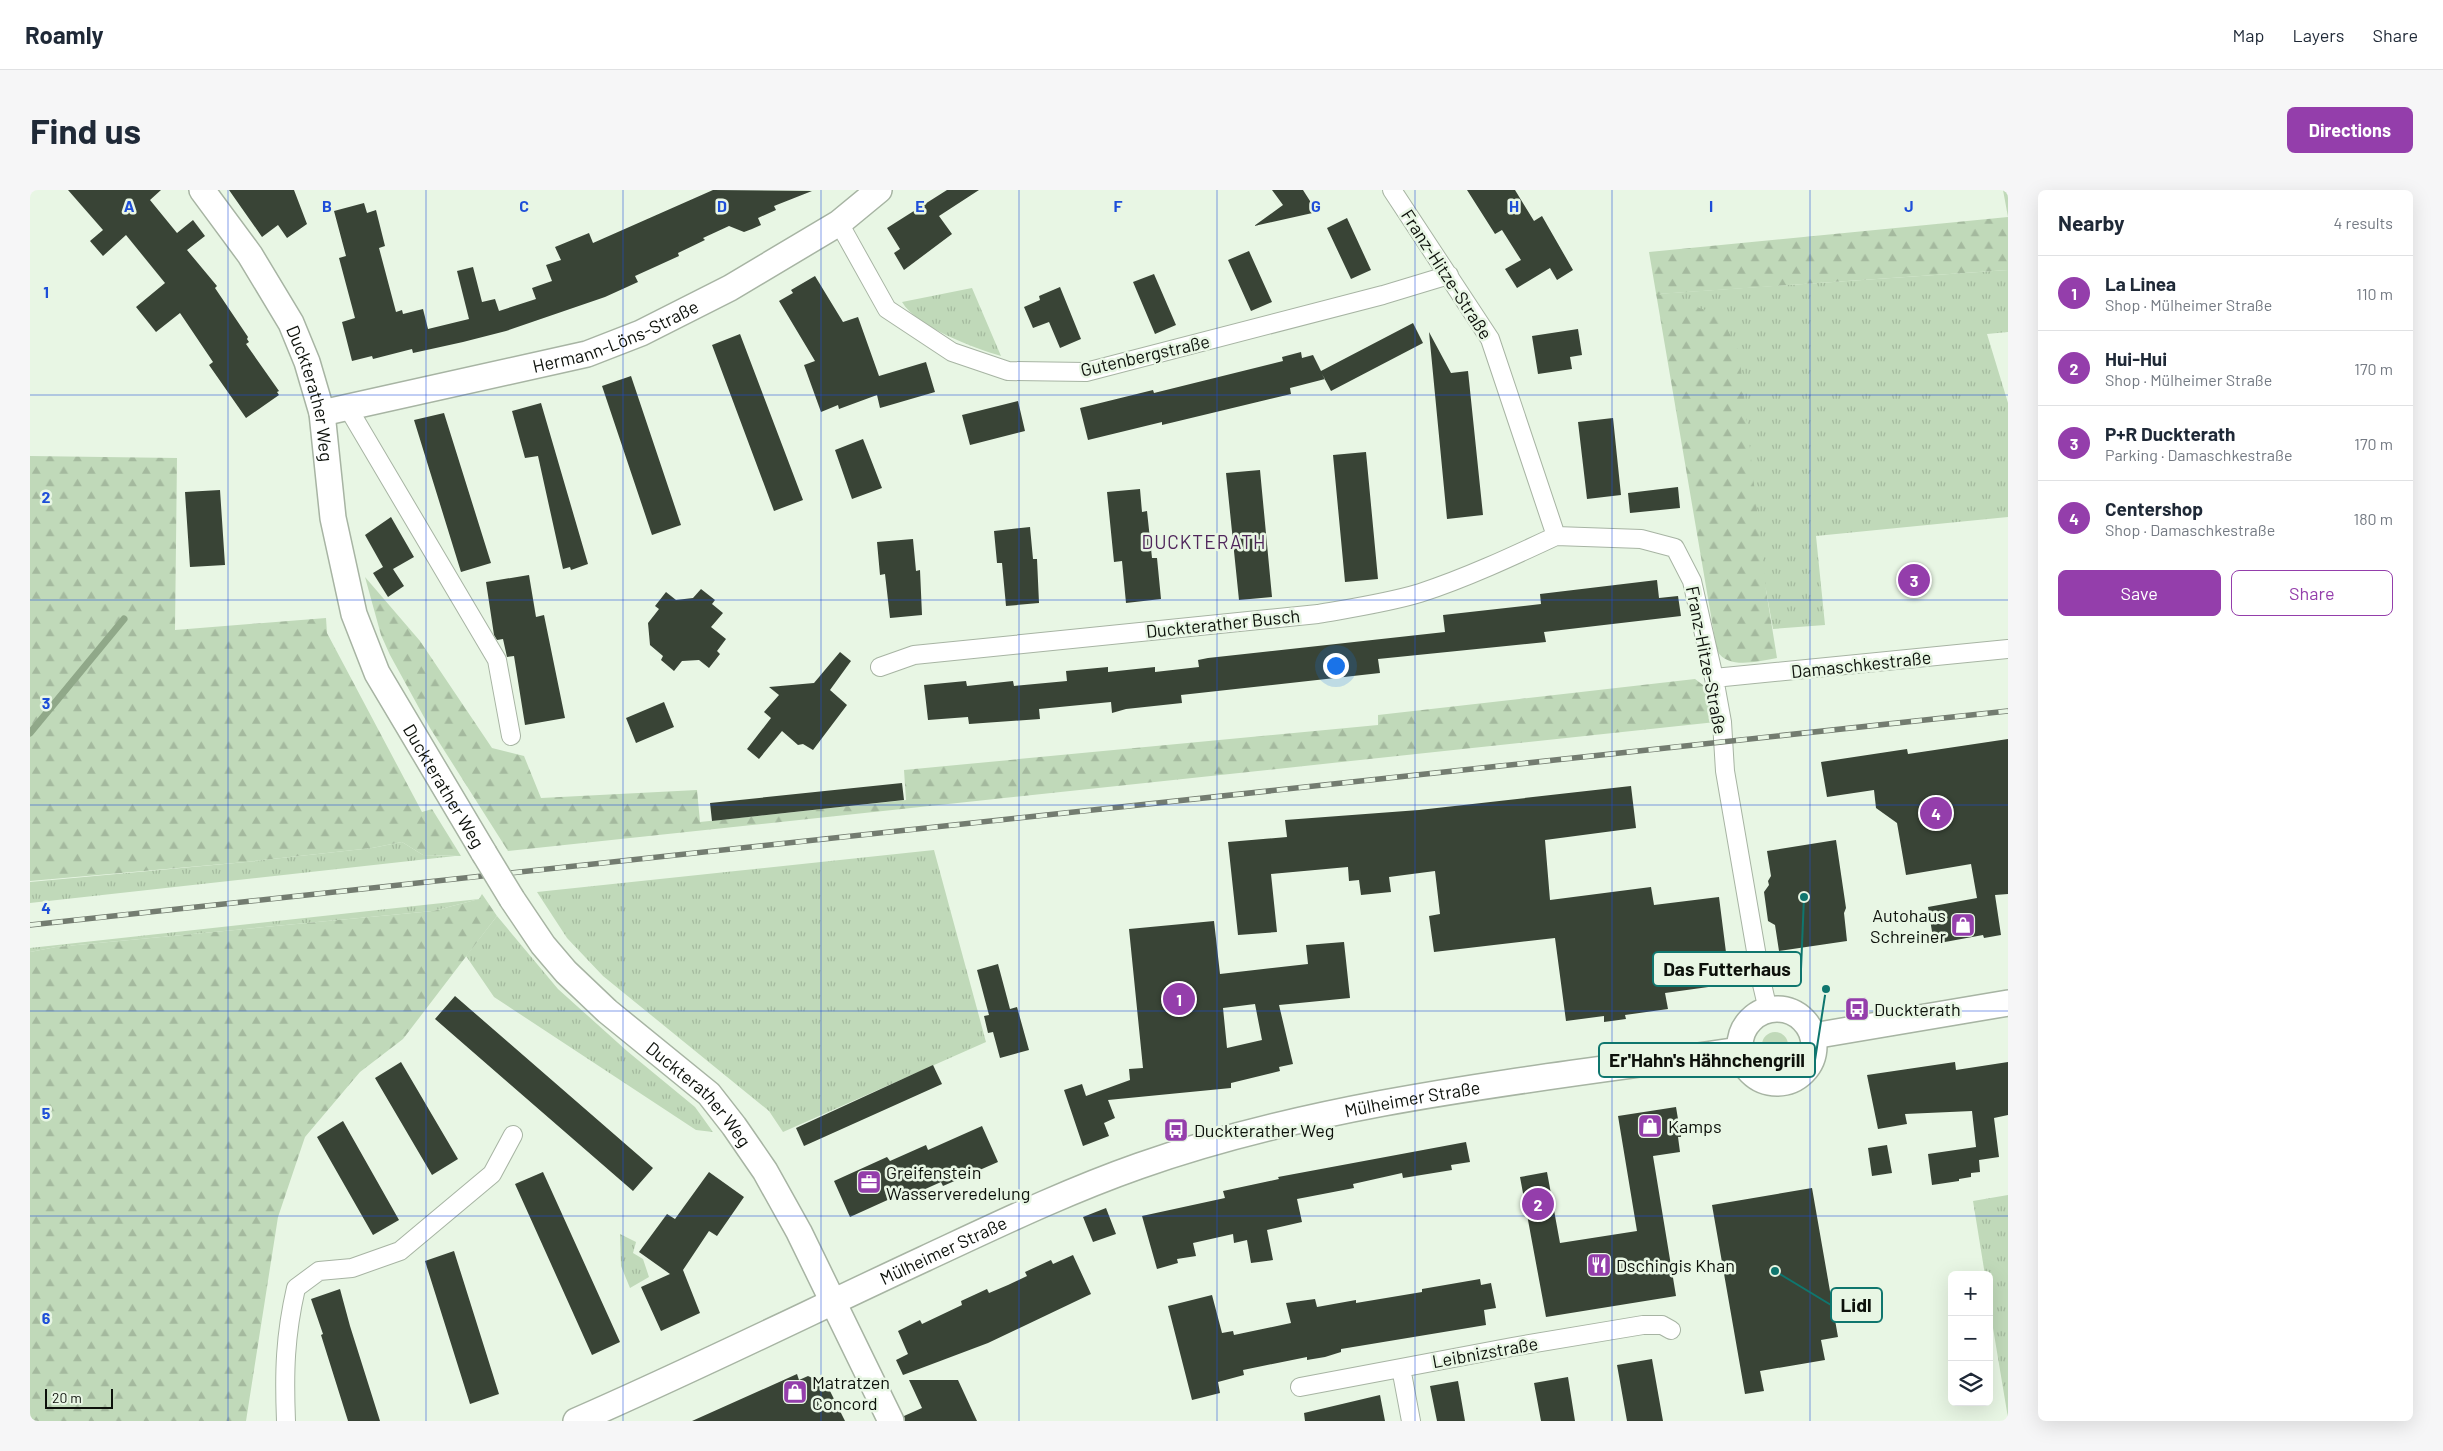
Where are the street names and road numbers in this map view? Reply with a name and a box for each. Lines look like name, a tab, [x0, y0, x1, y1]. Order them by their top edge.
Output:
street label: Franz-Hitze-Straße	[1397, 205, 1497, 343]
street label: Hermann-Löns-Straße	[530, 295, 702, 377]
street label: Duckterather Weg	[282, 322, 338, 463]
street label: Gutenbergstraße	[1078, 329, 1212, 381]
street label: Franz-Hitze-Straße	[1682, 584, 1732, 736]
street label: Duckterather Busch	[1145, 604, 1301, 642]
street label: Damaschkestraße	[1790, 646, 1932, 682]
street label: Duckterather Weg	[399, 720, 489, 852]
street label: Duckterather Weg	[642, 1037, 756, 1151]
street label: Mülheimer Straße	[1342, 1076, 1482, 1121]
street label: Mülheimer Straße	[876, 1211, 1010, 1289]
street label: Leibnizstraße	[1430, 1332, 1540, 1372]

